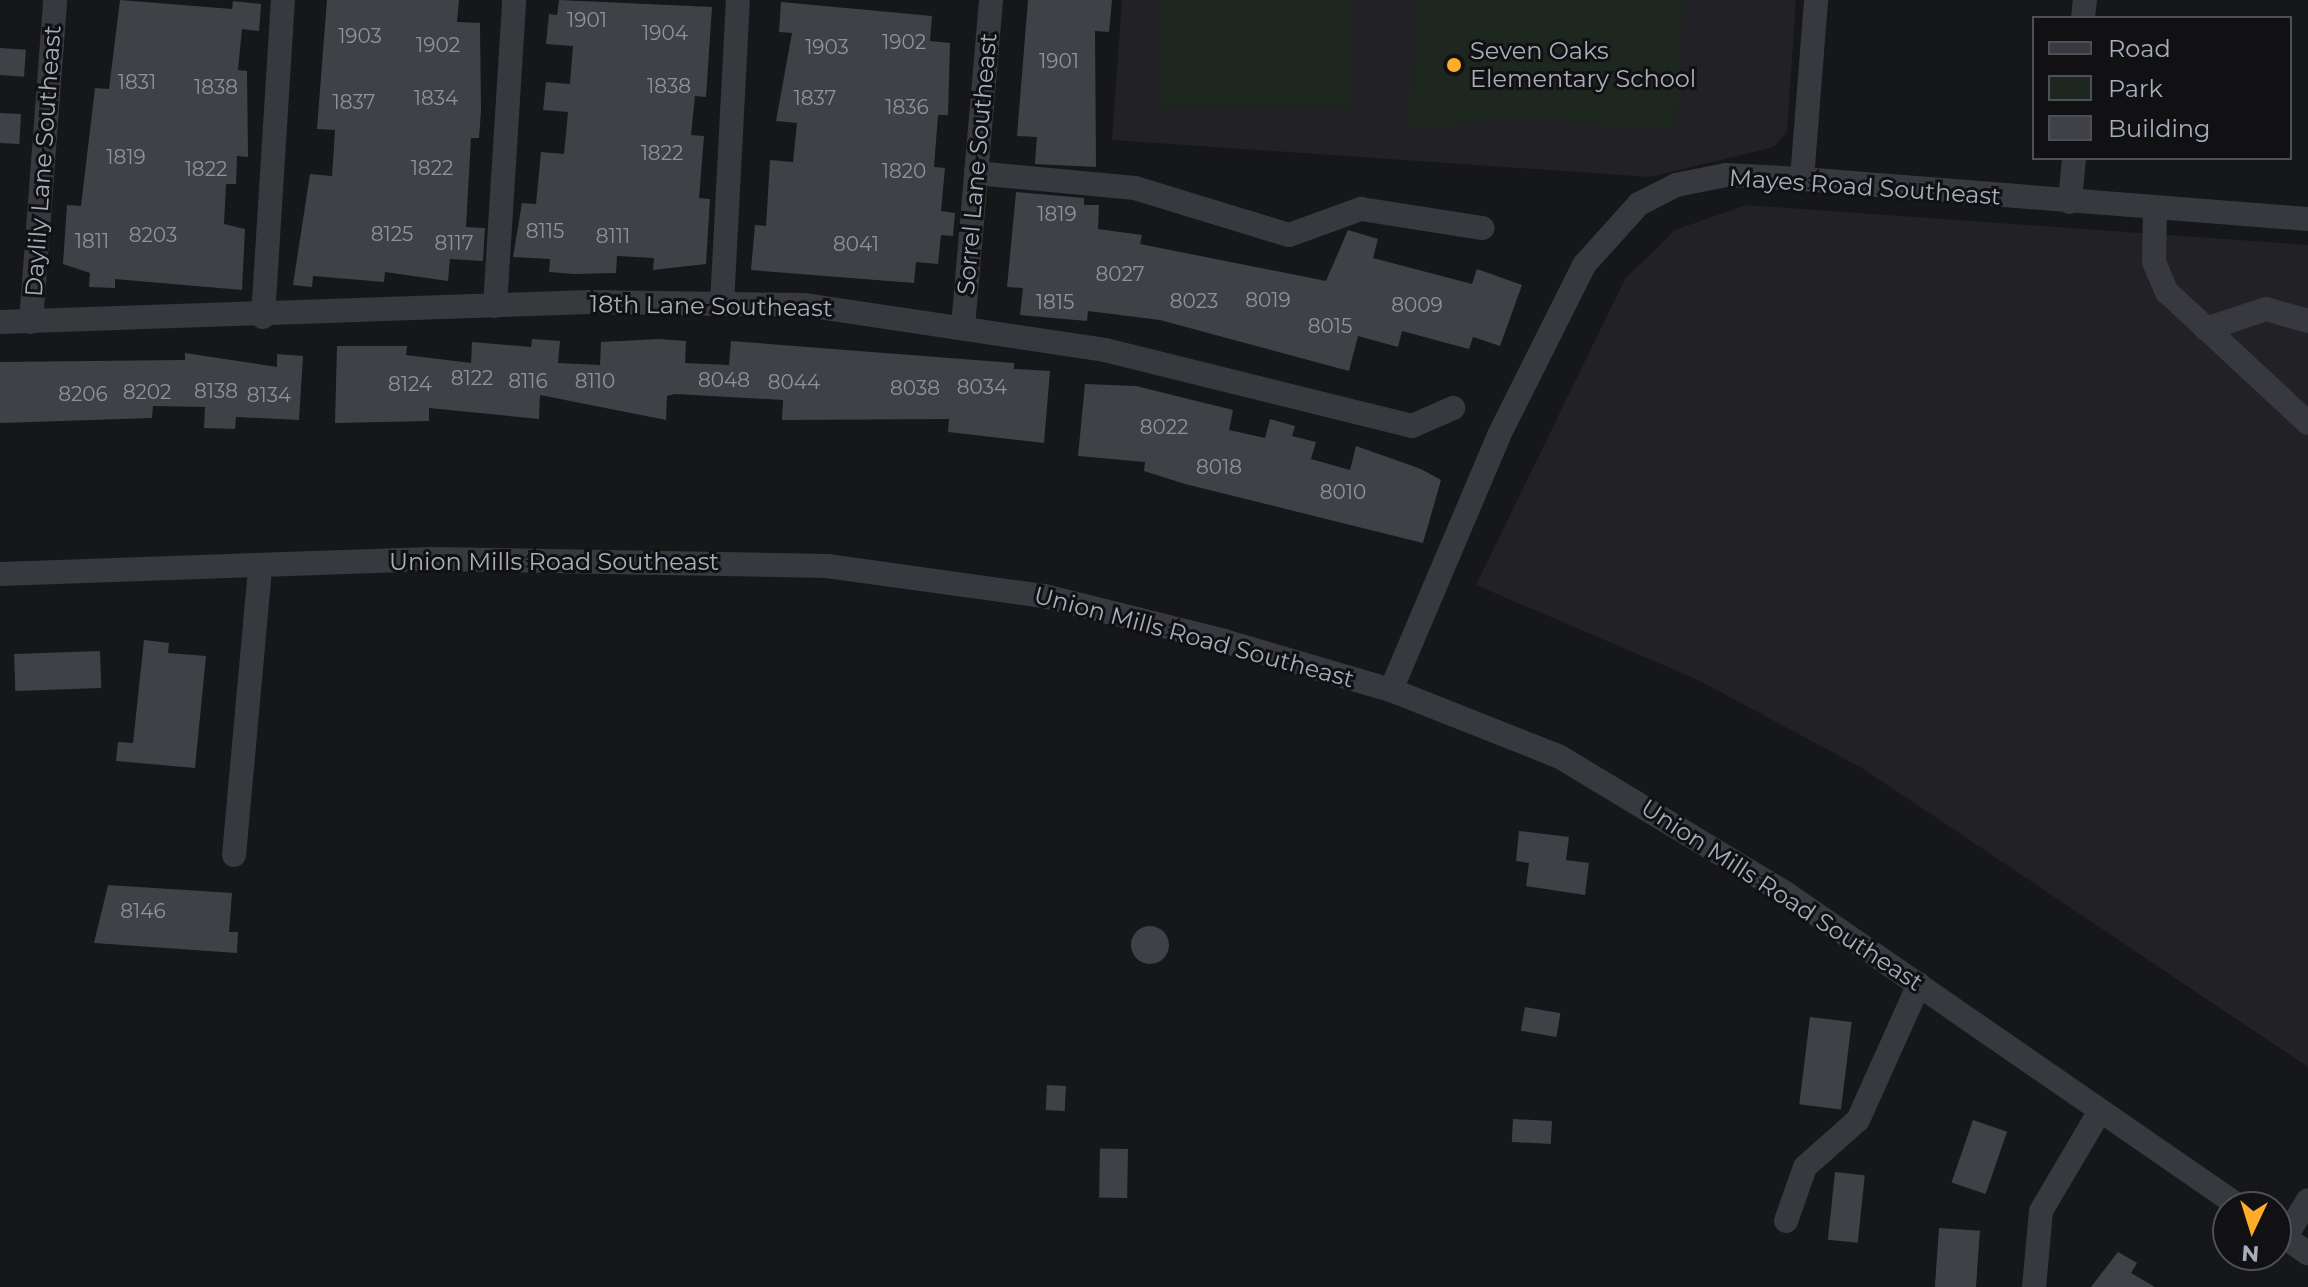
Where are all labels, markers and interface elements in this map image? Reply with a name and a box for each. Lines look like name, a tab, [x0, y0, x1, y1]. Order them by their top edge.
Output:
house number: 1901	[567, 8, 607, 32]
legend	[2032, 16, 2292, 160]
house number: 1904	[642, 21, 688, 45]
street label: Daylily Lane Southeast	[19, 24, 67, 298]
house number: 1903	[338, 24, 382, 48]
house number: 1902	[882, 30, 926, 54]
street label: Sorrel Lane Southeast	[951, 32, 1003, 296]
house number: 1902	[416, 33, 460, 57]
text: Road	[2108, 34, 2171, 63]
house number: 1903	[805, 35, 849, 59]
place label: Seven Oaks Elementary School	[1470, 37, 1696, 93]
house number: 1901	[1039, 49, 1079, 73]
marker: Seven Oaks Elementary School	[1445, 56, 1463, 74]
house number: 1831	[118, 70, 156, 94]
house number: 1838	[647, 74, 691, 98]
text: Park	[2108, 74, 2163, 103]
house number: 1838	[194, 75, 238, 99]
house number: 1834	[414, 86, 458, 110]
house number: 1837	[794, 86, 836, 110]
house number: 1837	[333, 90, 375, 114]
house number: 1836	[885, 95, 929, 119]
text: Building	[2108, 114, 2211, 143]
house number: 1822	[641, 141, 683, 165]
house number: 1819	[106, 145, 146, 169]
house number: 1822	[411, 156, 453, 180]
house number: 1822	[185, 157, 227, 181]
house number: 1820	[882, 159, 926, 183]
street label: Mayes Road Southeast	[1728, 163, 2002, 211]
house number: 1819	[1037, 202, 1077, 226]
house number: 8115	[526, 219, 564, 243]
house number: 8125	[371, 222, 413, 246]
house number: 8203	[129, 223, 177, 247]
house number: 8111	[596, 224, 630, 248]
house number: 1811	[75, 229, 109, 253]
house number: 8117	[435, 231, 473, 255]
house number: 8041	[833, 232, 879, 256]
house number: 8027	[1095, 262, 1145, 286]
house number: 8019	[1245, 288, 1291, 312]
street label: 18th Lane Southeast	[589, 289, 833, 323]
house number: 8023	[1170, 289, 1218, 313]
house number: 1815	[1036, 290, 1074, 314]
house number: 8009	[1391, 293, 1443, 317]
house number: 8015	[1308, 314, 1352, 338]
house number: 8122	[451, 366, 493, 390]
house number: 8048	[698, 368, 750, 392]
house number: 8116	[508, 369, 548, 393]
house number: 8110	[575, 369, 615, 393]
house number: 8044	[768, 370, 820, 394]
house number: 8124	[388, 372, 432, 396]
house number: 8034	[957, 375, 1007, 399]
house number: 8038	[890, 376, 940, 400]
house number: 8138	[194, 379, 238, 403]
house number: 8202	[123, 380, 171, 404]
house number: 8206	[58, 382, 108, 406]
house number: 8134	[247, 383, 291, 407]
house number: 8022	[1140, 415, 1188, 439]
house number: 8018	[1196, 455, 1242, 479]
house number: 8010	[1320, 480, 1366, 504]
street label: Union Mills Road Southeast	[389, 548, 719, 576]
street label: Union Mills Road Southeast	[1031, 580, 1357, 694]
street label: Union Mills Road Southeast	[1636, 793, 1928, 997]
house number: 8146	[120, 899, 166, 923]
north arrow	[2212, 1191, 2292, 1271]
text: N	[2241, 1239, 2260, 1268]

